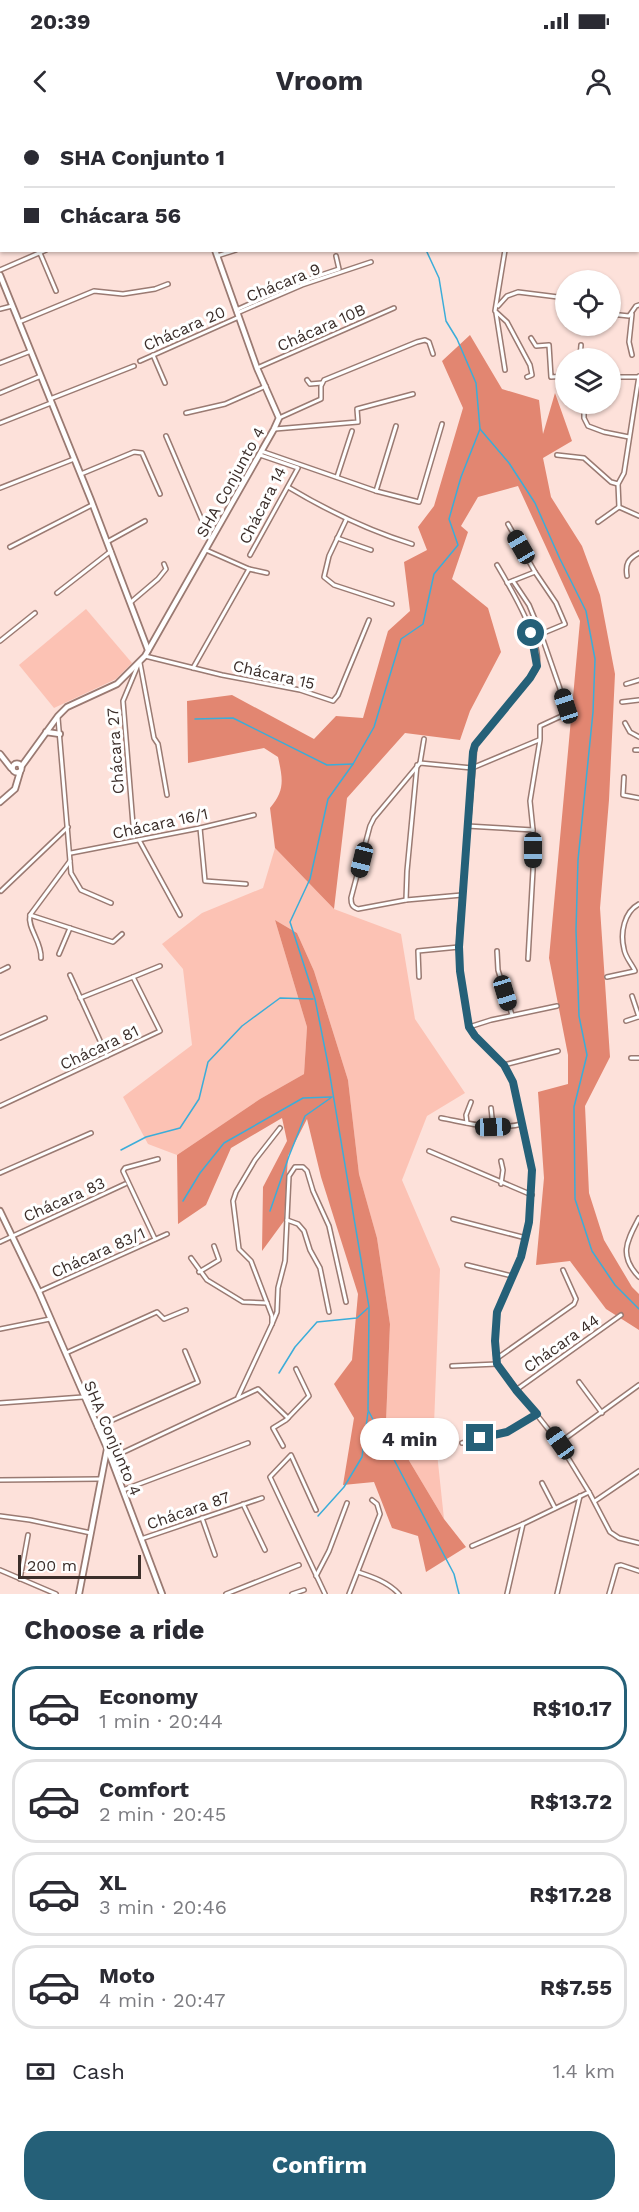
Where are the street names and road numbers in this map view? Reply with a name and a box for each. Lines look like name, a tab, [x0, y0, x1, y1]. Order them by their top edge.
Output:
street label: Chácara 9	[243, 259, 323, 306]
street label: Chácara 10B	[274, 300, 368, 355]
street label: Chácara 20	[140, 302, 228, 355]
street label: SHA Conjunto 4	[192, 424, 269, 541]
street label: Chácara 14	[235, 463, 290, 547]
street label: Chácara 15	[231, 656, 317, 693]
street label: Chácara 27	[103, 707, 128, 795]
street label: Chácara 16/1	[111, 804, 210, 843]
street label: Chácara 81	[57, 1021, 142, 1074]
street label: Chácara 83	[20, 1173, 108, 1226]
street label: Chácara 83/1	[48, 1223, 148, 1282]
street label: Chácara 44	[520, 1310, 603, 1376]
street label: SHA Conjunto 4	[80, 1378, 145, 1499]
street label: Chácara 87	[144, 1487, 232, 1534]

